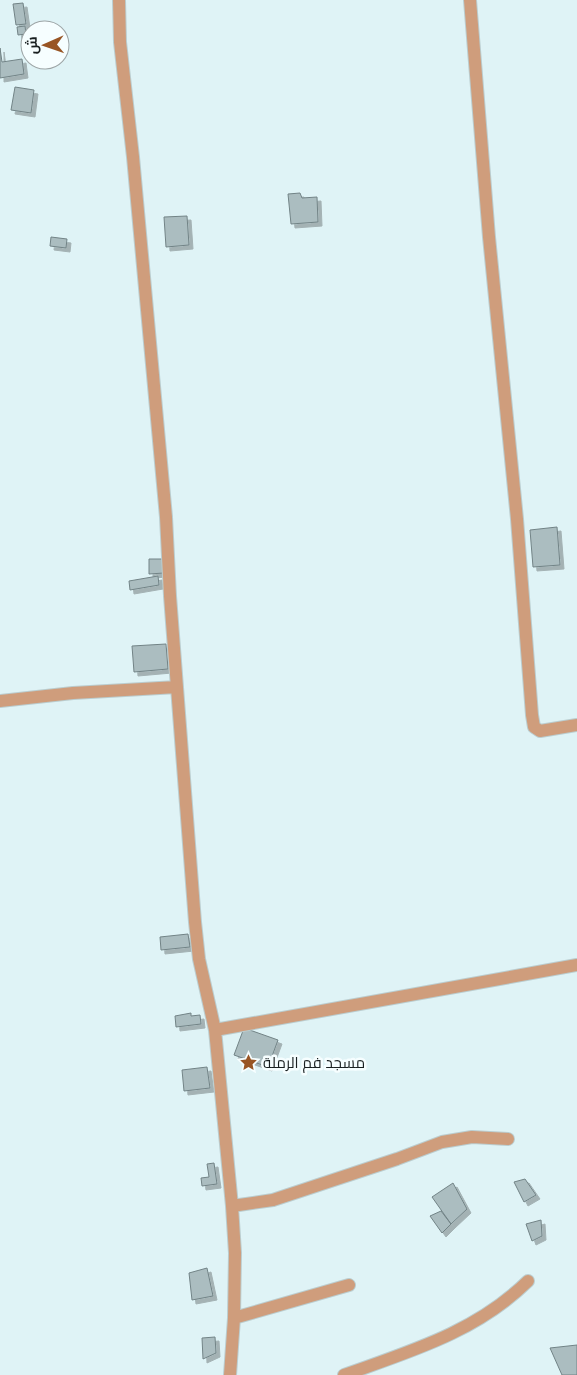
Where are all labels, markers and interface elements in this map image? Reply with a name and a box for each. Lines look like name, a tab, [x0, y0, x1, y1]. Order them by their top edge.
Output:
north arrow	[20, 20, 70, 70]
text: ش	[24, 36, 41, 55]
place icon: مسجد فم الرملة	[239, 1053, 259, 1073]
place label: مسجد فم الرملة	[263, 1054, 365, 1073]

